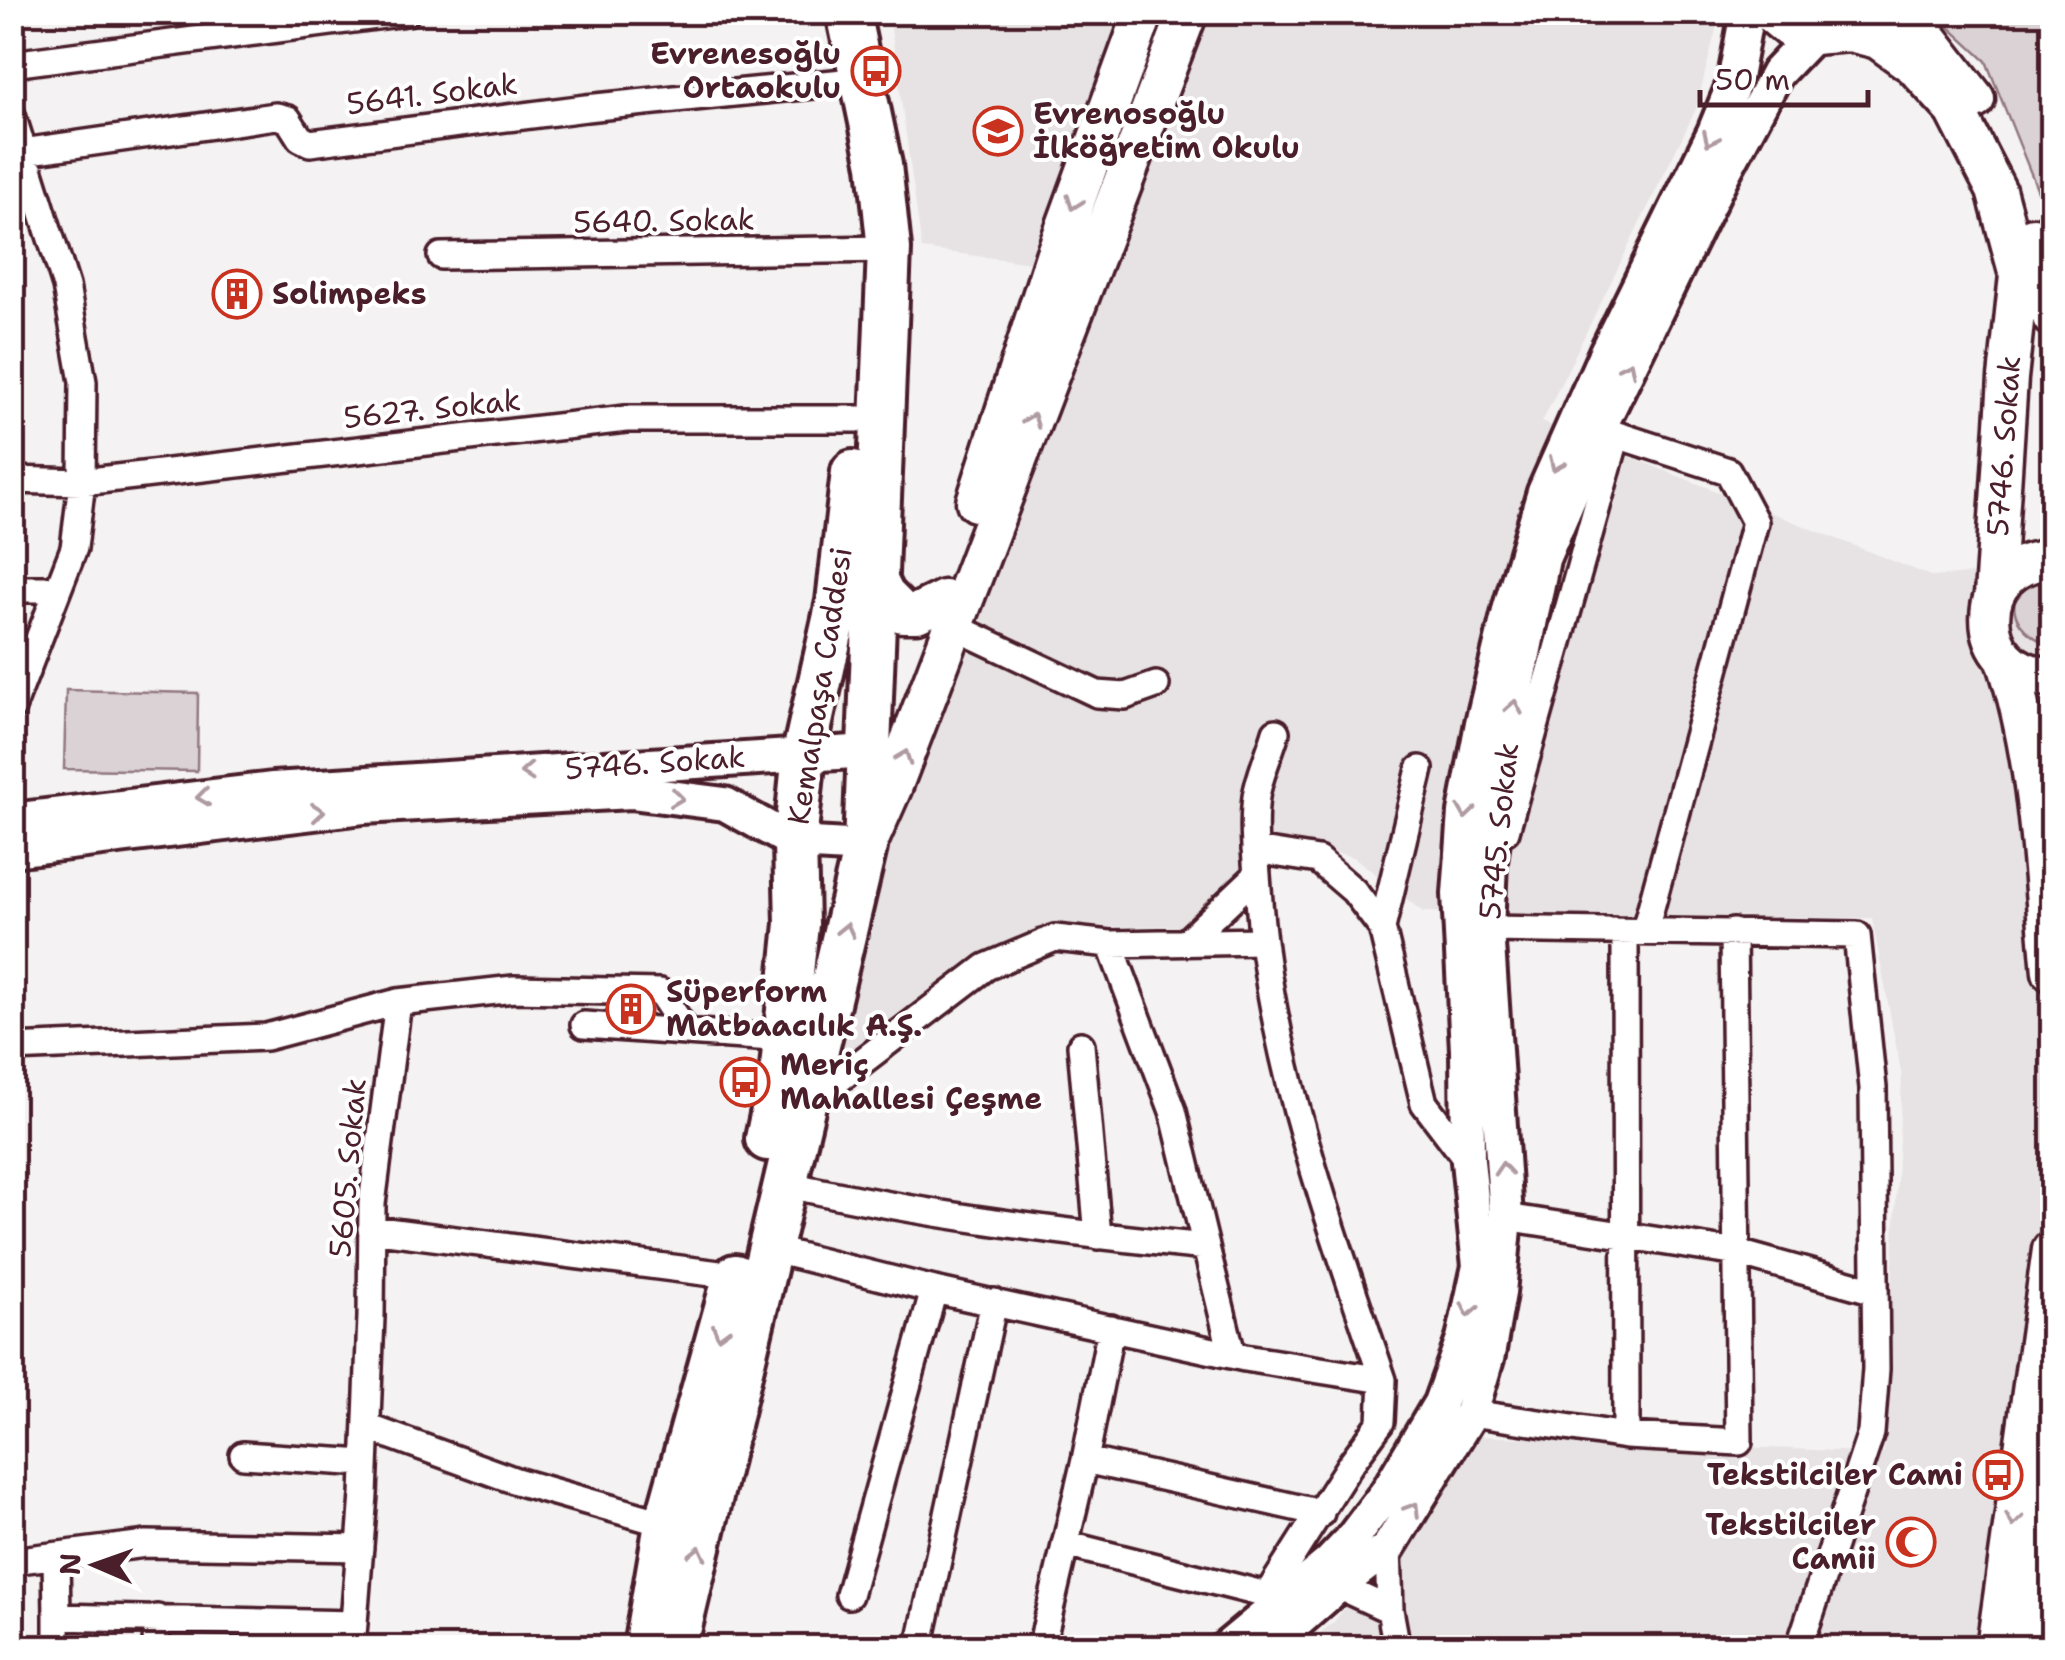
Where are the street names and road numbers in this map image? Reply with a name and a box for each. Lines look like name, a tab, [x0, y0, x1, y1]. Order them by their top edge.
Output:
street label: 5641. Sokak	[344, 63, 520, 124]
street label: 5640. Sokak	[573, 198, 755, 243]
street label: 5746. Sokak	[1977, 354, 2030, 538]
street label: 5627. Sokak	[341, 379, 523, 438]
street label: Kemalpaşa Caddesi	[777, 544, 862, 828]
street label: 5746. Sokak	[563, 736, 747, 789]
street label: 5745. Sokak	[1469, 740, 1528, 922]
street label: 5605. Sokak	[319, 1076, 376, 1259]

